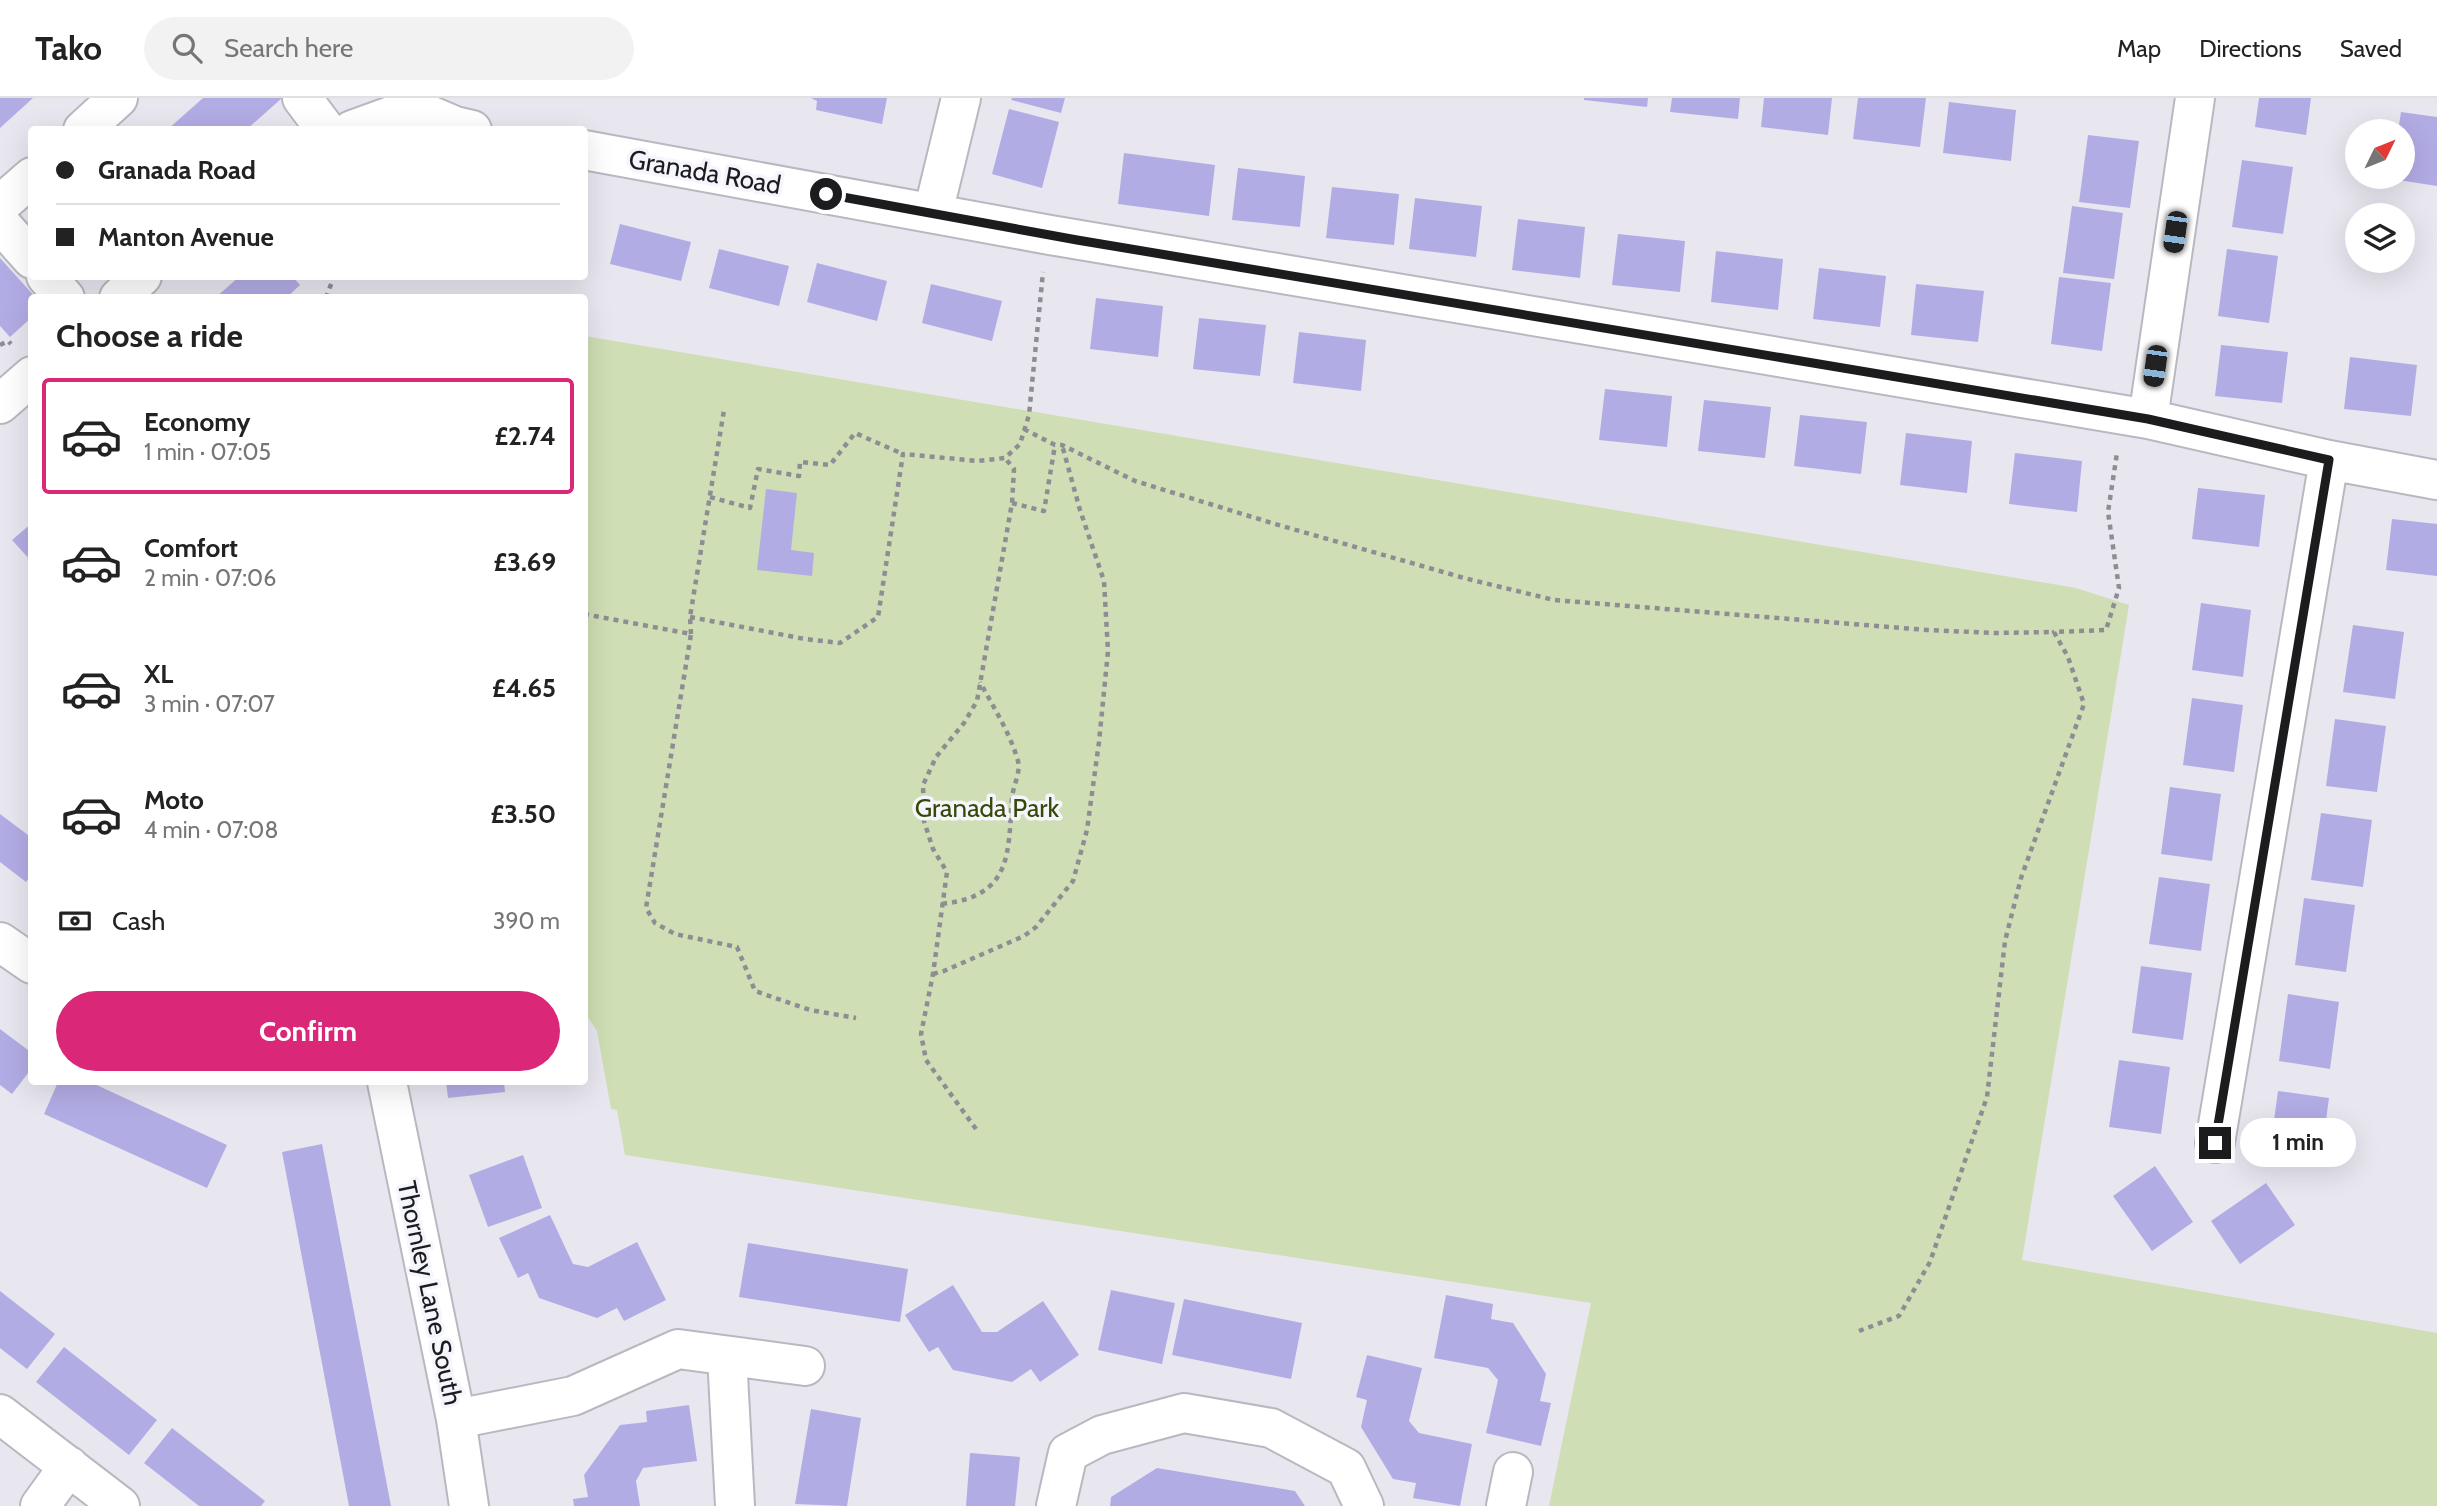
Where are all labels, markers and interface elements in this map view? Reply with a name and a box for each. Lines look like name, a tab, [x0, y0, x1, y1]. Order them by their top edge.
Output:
search box	[144, 17, 634, 80]
text: Tako	[35, 28, 102, 68]
icon: search	[168, 29, 206, 67]
text: Search here	[224, 32, 353, 64]
text: Map	[2117, 34, 2161, 63]
text: Directions	[2199, 34, 2302, 63]
text: Saved	[2340, 34, 2402, 63]
north arrow	[2345, 119, 2415, 189]
map controls	[2345, 119, 2415, 273]
street label: Granada Road	[626, 143, 784, 201]
text: Granada Road	[98, 154, 256, 186]
route start	[810, 178, 842, 210]
button: layers	[2345, 203, 2415, 273]
car	[2162, 210, 2189, 254]
text: Manton Avenue	[98, 221, 274, 253]
text: Choose a ride	[56, 316, 243, 355]
car	[2142, 344, 2169, 388]
icon: car	[60, 405, 123, 468]
text: Economy	[144, 406, 250, 438]
text: £2.74	[494, 420, 556, 452]
text: 1 min · 07:05	[144, 438, 271, 466]
icon: car	[60, 531, 123, 594]
text: Comfort	[144, 532, 238, 564]
text: £3.69	[493, 546, 556, 578]
text: 2 min · 07:06	[144, 564, 276, 592]
icon: car	[60, 657, 123, 720]
text: XL	[144, 658, 173, 690]
text: £4.65	[492, 672, 556, 704]
text: 3 min · 07:07	[144, 690, 275, 718]
icon: car	[60, 783, 123, 846]
text: Moto	[144, 784, 204, 816]
park label: Granada Park	[915, 792, 1060, 824]
text: £3.50	[490, 798, 556, 830]
text: 4 min · 07:08	[144, 816, 278, 844]
icon: cash	[56, 902, 94, 940]
text: Cash	[112, 905, 165, 937]
text: 390 m	[493, 907, 560, 935]
button: Confirm	[56, 991, 560, 1071]
callout: 1 min	[2240, 1118, 2355, 1168]
route end	[2199, 1127, 2231, 1159]
text: 1 min	[2272, 1128, 2324, 1156]
street label: Thornley Lane South	[391, 1178, 469, 1408]

